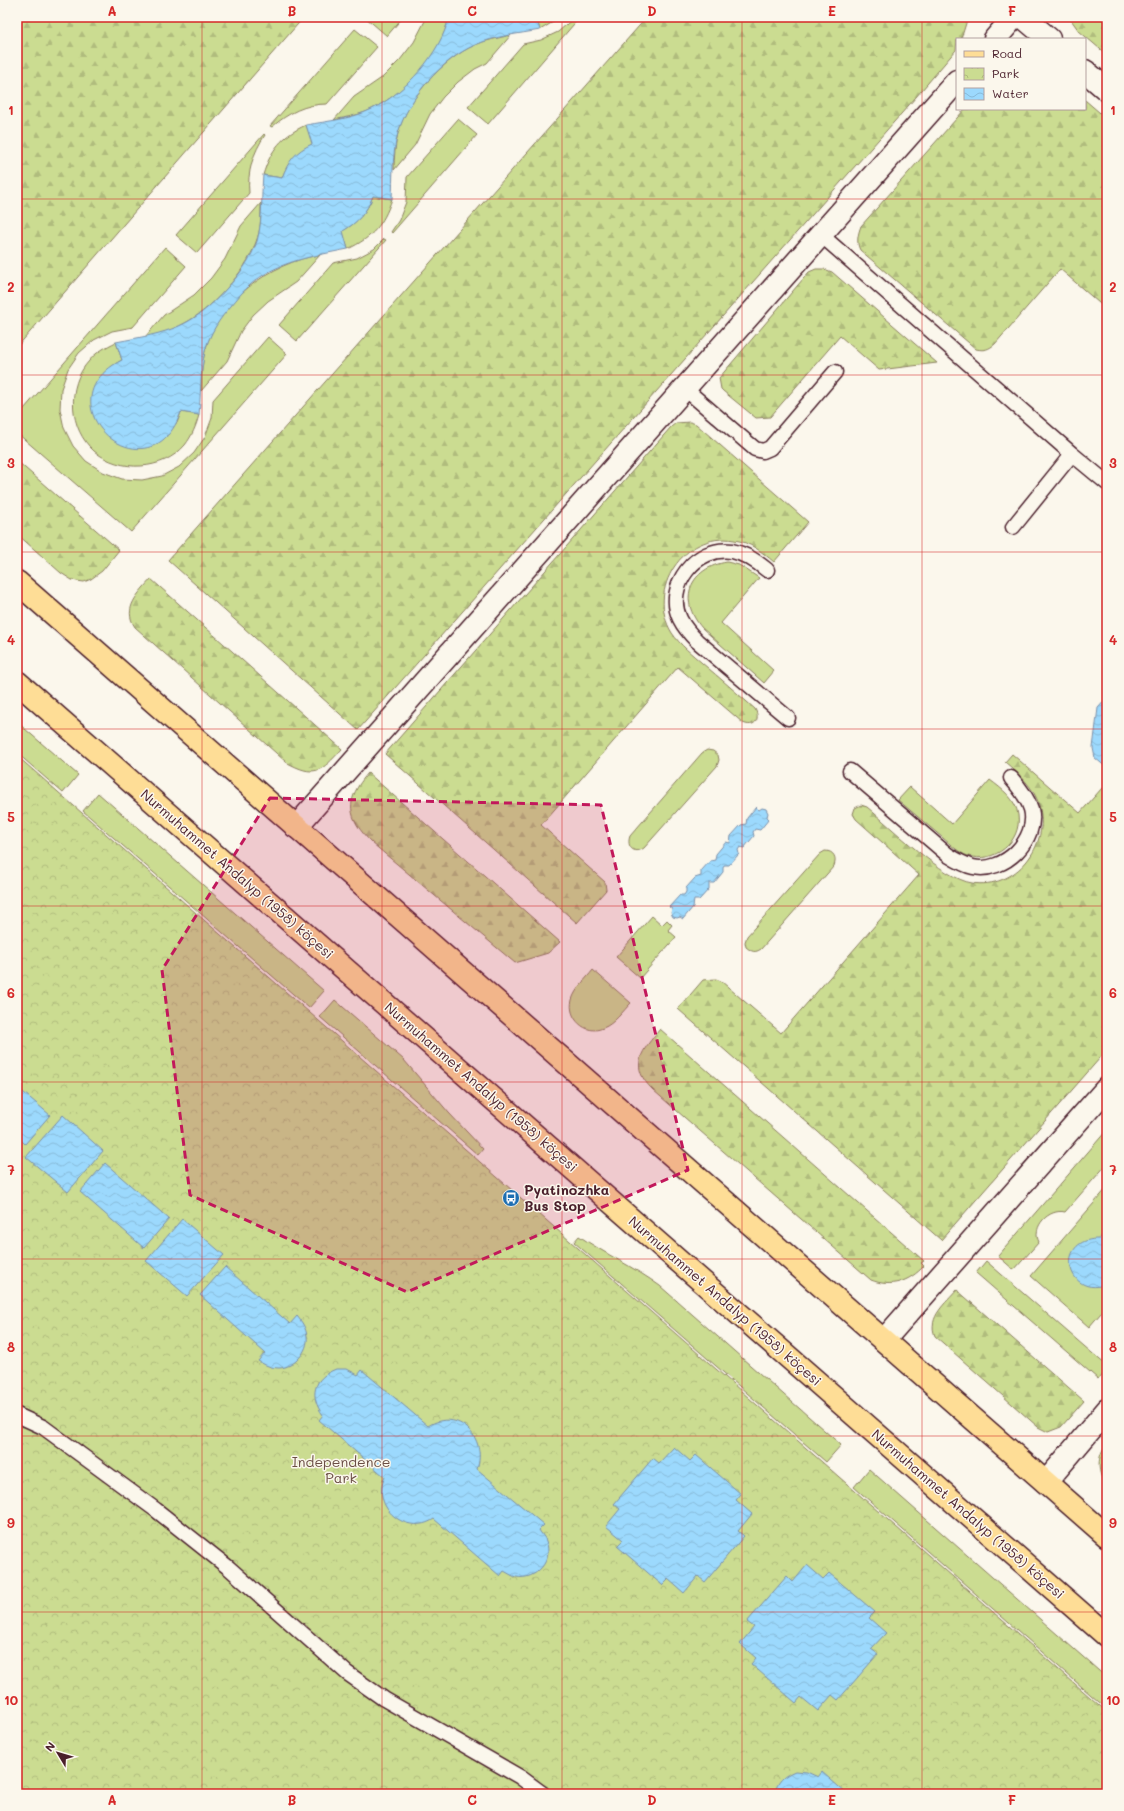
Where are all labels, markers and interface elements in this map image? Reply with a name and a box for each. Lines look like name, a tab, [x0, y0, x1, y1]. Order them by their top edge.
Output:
text: A	[107, 2, 117, 19]
text: B	[288, 2, 297, 19]
text: C	[467, 2, 477, 19]
text: D	[647, 2, 657, 19]
text: E	[828, 2, 836, 19]
text: F	[1008, 2, 1016, 19]
legend	[956, 38, 1086, 110]
text: Road	[992, 45, 1022, 61]
text: Park	[992, 65, 1019, 81]
text: Water	[992, 85, 1029, 101]
text: 1	[8, 101, 14, 118]
text: 1	[1110, 101, 1116, 118]
text: 2	[7, 278, 15, 295]
text: 2	[1109, 278, 1117, 295]
text: 3	[7, 454, 15, 471]
text: 3	[1109, 454, 1117, 471]
text: 4	[7, 631, 15, 648]
text: 4	[1109, 631, 1117, 648]
street label: Nurmuhammet Andalyp (1958) köçesi	[137, 784, 338, 963]
text: 5	[7, 808, 15, 825]
text: 5	[1109, 808, 1117, 825]
text: 6	[7, 984, 15, 1001]
text: 6	[1109, 984, 1117, 1001]
street label: Nurmuhammet Andalyp (1958) köçesi	[381, 997, 582, 1176]
text: 7	[7, 1161, 15, 1178]
text: 7	[1109, 1161, 1117, 1178]
place label: Pyatinozhka Bus Stop	[524, 1180, 610, 1215]
bus stop icon: Pyatinozhka Bus Stop	[501, 1188, 521, 1208]
street label: Nurmuhammet Andalyp (1958) köçesi	[625, 1211, 826, 1390]
text: 8	[7, 1338, 15, 1355]
text: 8	[1109, 1338, 1117, 1355]
street label: Nurmuhammet Andalyp (1958) köçesi	[868, 1424, 1069, 1603]
park label: Independence Park	[292, 1452, 390, 1487]
text: 9	[7, 1514, 15, 1531]
text: 9	[1109, 1514, 1117, 1531]
text: 10	[4, 1691, 18, 1708]
text: 10	[1106, 1691, 1120, 1708]
north arrow	[38, 1733, 78, 1773]
text: N	[41, 1739, 58, 1754]
text: A	[107, 1791, 117, 1808]
text: B	[288, 1791, 297, 1808]
text: C	[467, 1791, 477, 1808]
text: D	[647, 1791, 657, 1808]
text: E	[828, 1791, 836, 1808]
text: F	[1008, 1791, 1016, 1808]

